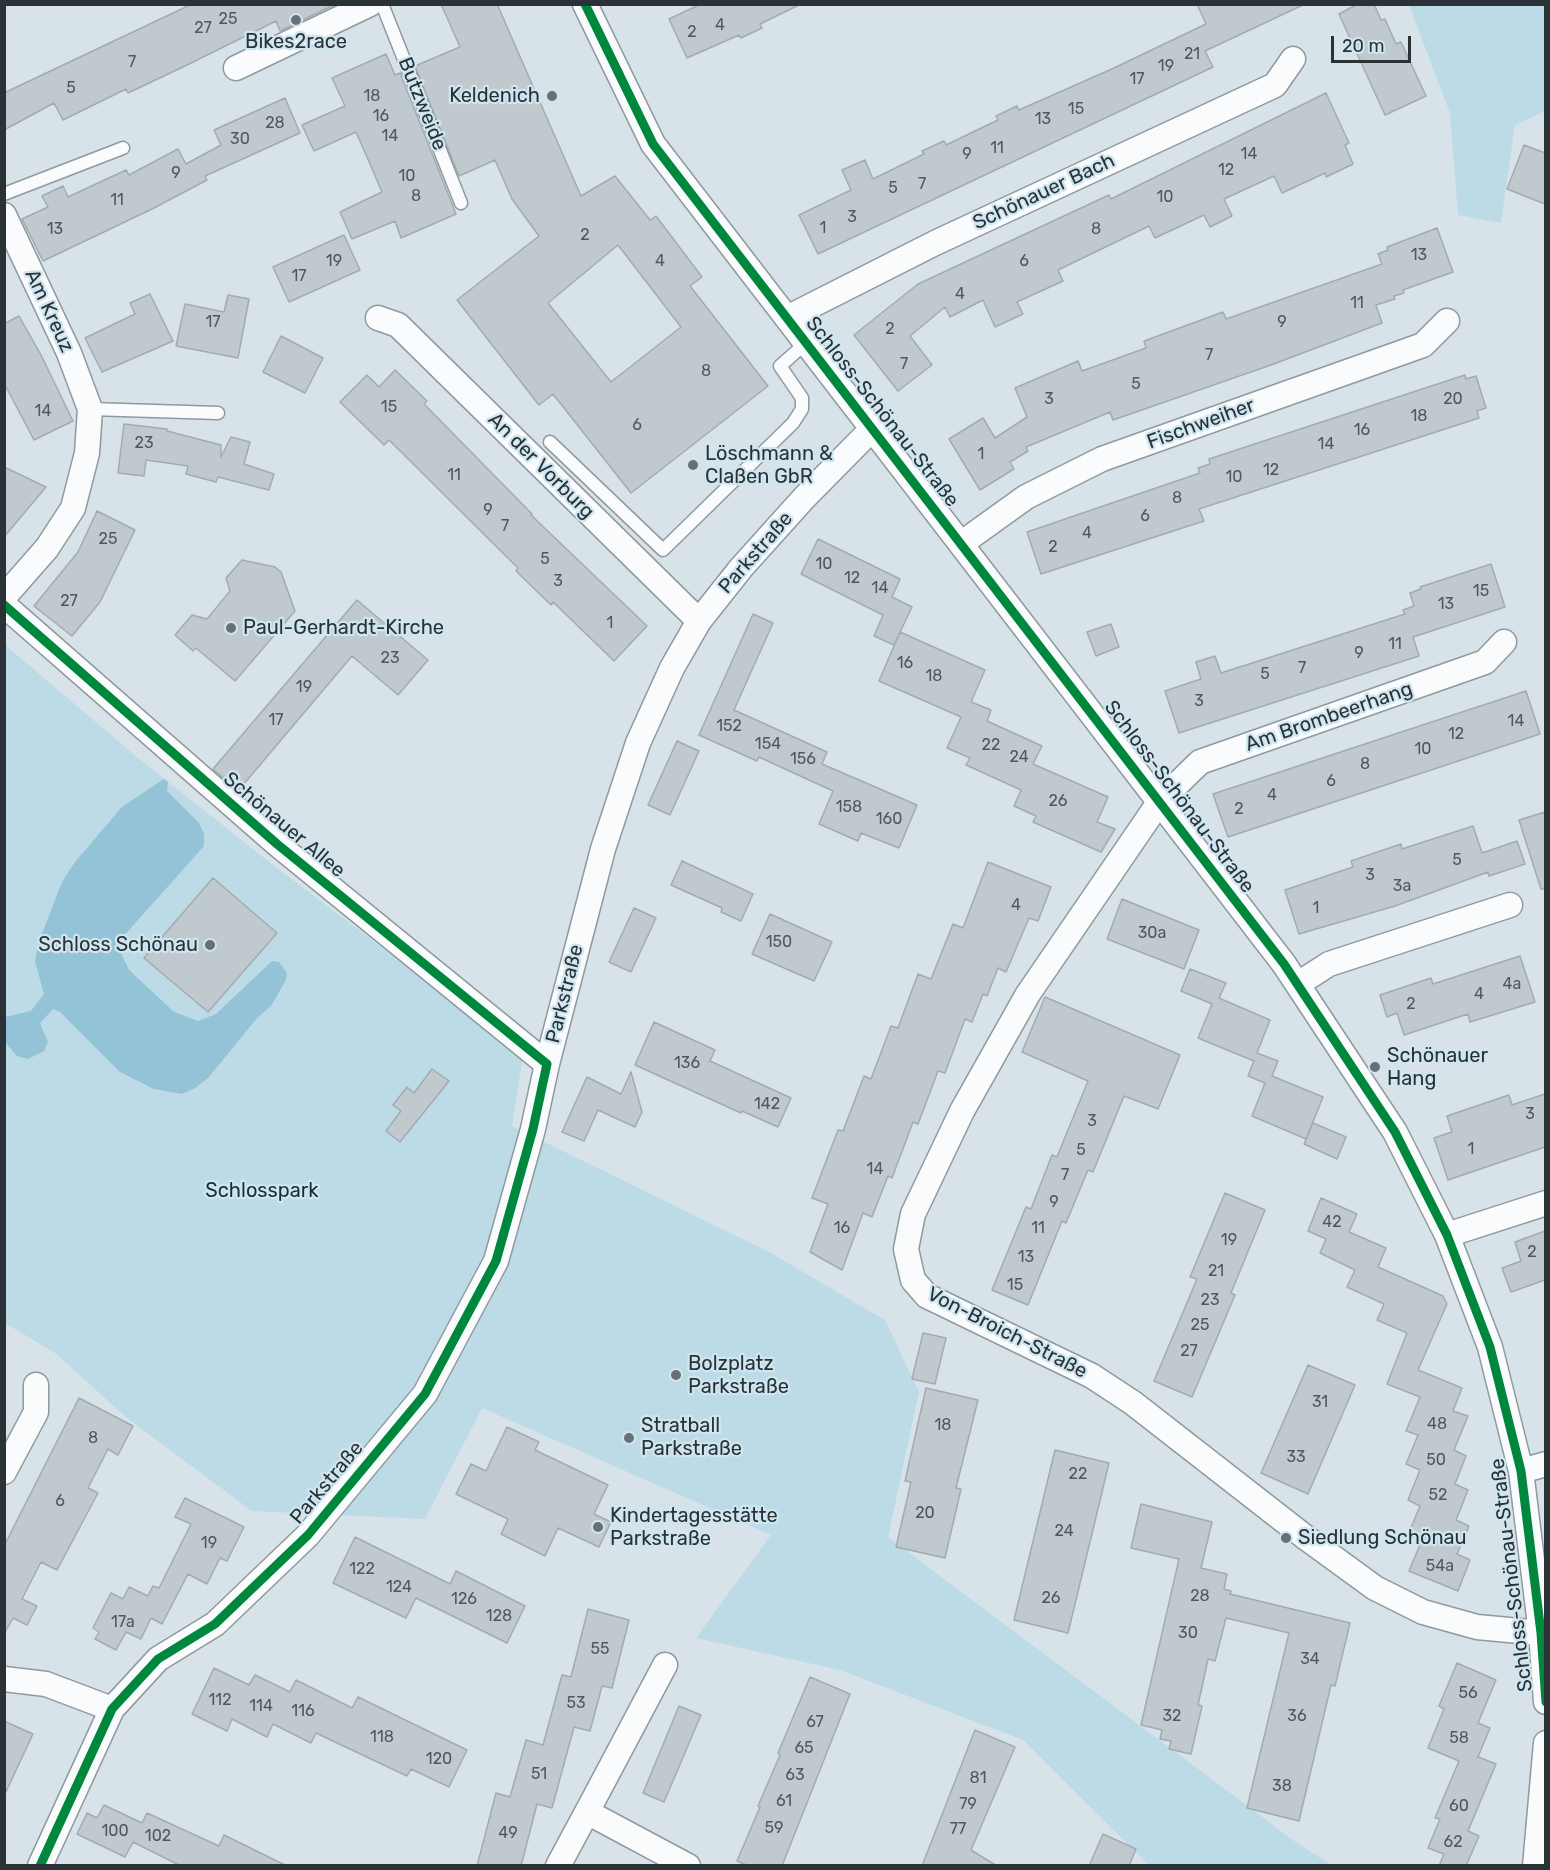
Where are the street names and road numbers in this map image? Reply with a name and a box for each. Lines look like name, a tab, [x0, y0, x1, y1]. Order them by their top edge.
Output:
street label: Butzweide	[392, 54, 452, 154]
street label: Schönauer Bach	[969, 149, 1119, 235]
street label: Am Kreuz	[19, 266, 79, 356]
street label: Schloss-Schönau-Straße	[800, 312, 964, 512]
street label: Fischweiher	[1144, 393, 1258, 455]
street label: An der Vorburg	[483, 408, 599, 524]
street label: Parkstraße	[714, 507, 798, 599]
street label: Am Brombeerhang	[1242, 677, 1416, 757]
street label: Schloss-Schönau-Straße	[1099, 696, 1259, 898]
street label: Schönauer Allee	[218, 767, 350, 883]
street label: Parkstraße	[541, 942, 589, 1046]
street label: Von-Broich-Straße	[923, 1282, 1091, 1384]
street label: Parkstraße	[285, 1437, 369, 1529]
street label: Schloss-Schönau-Straße	[1486, 1457, 1538, 1693]

